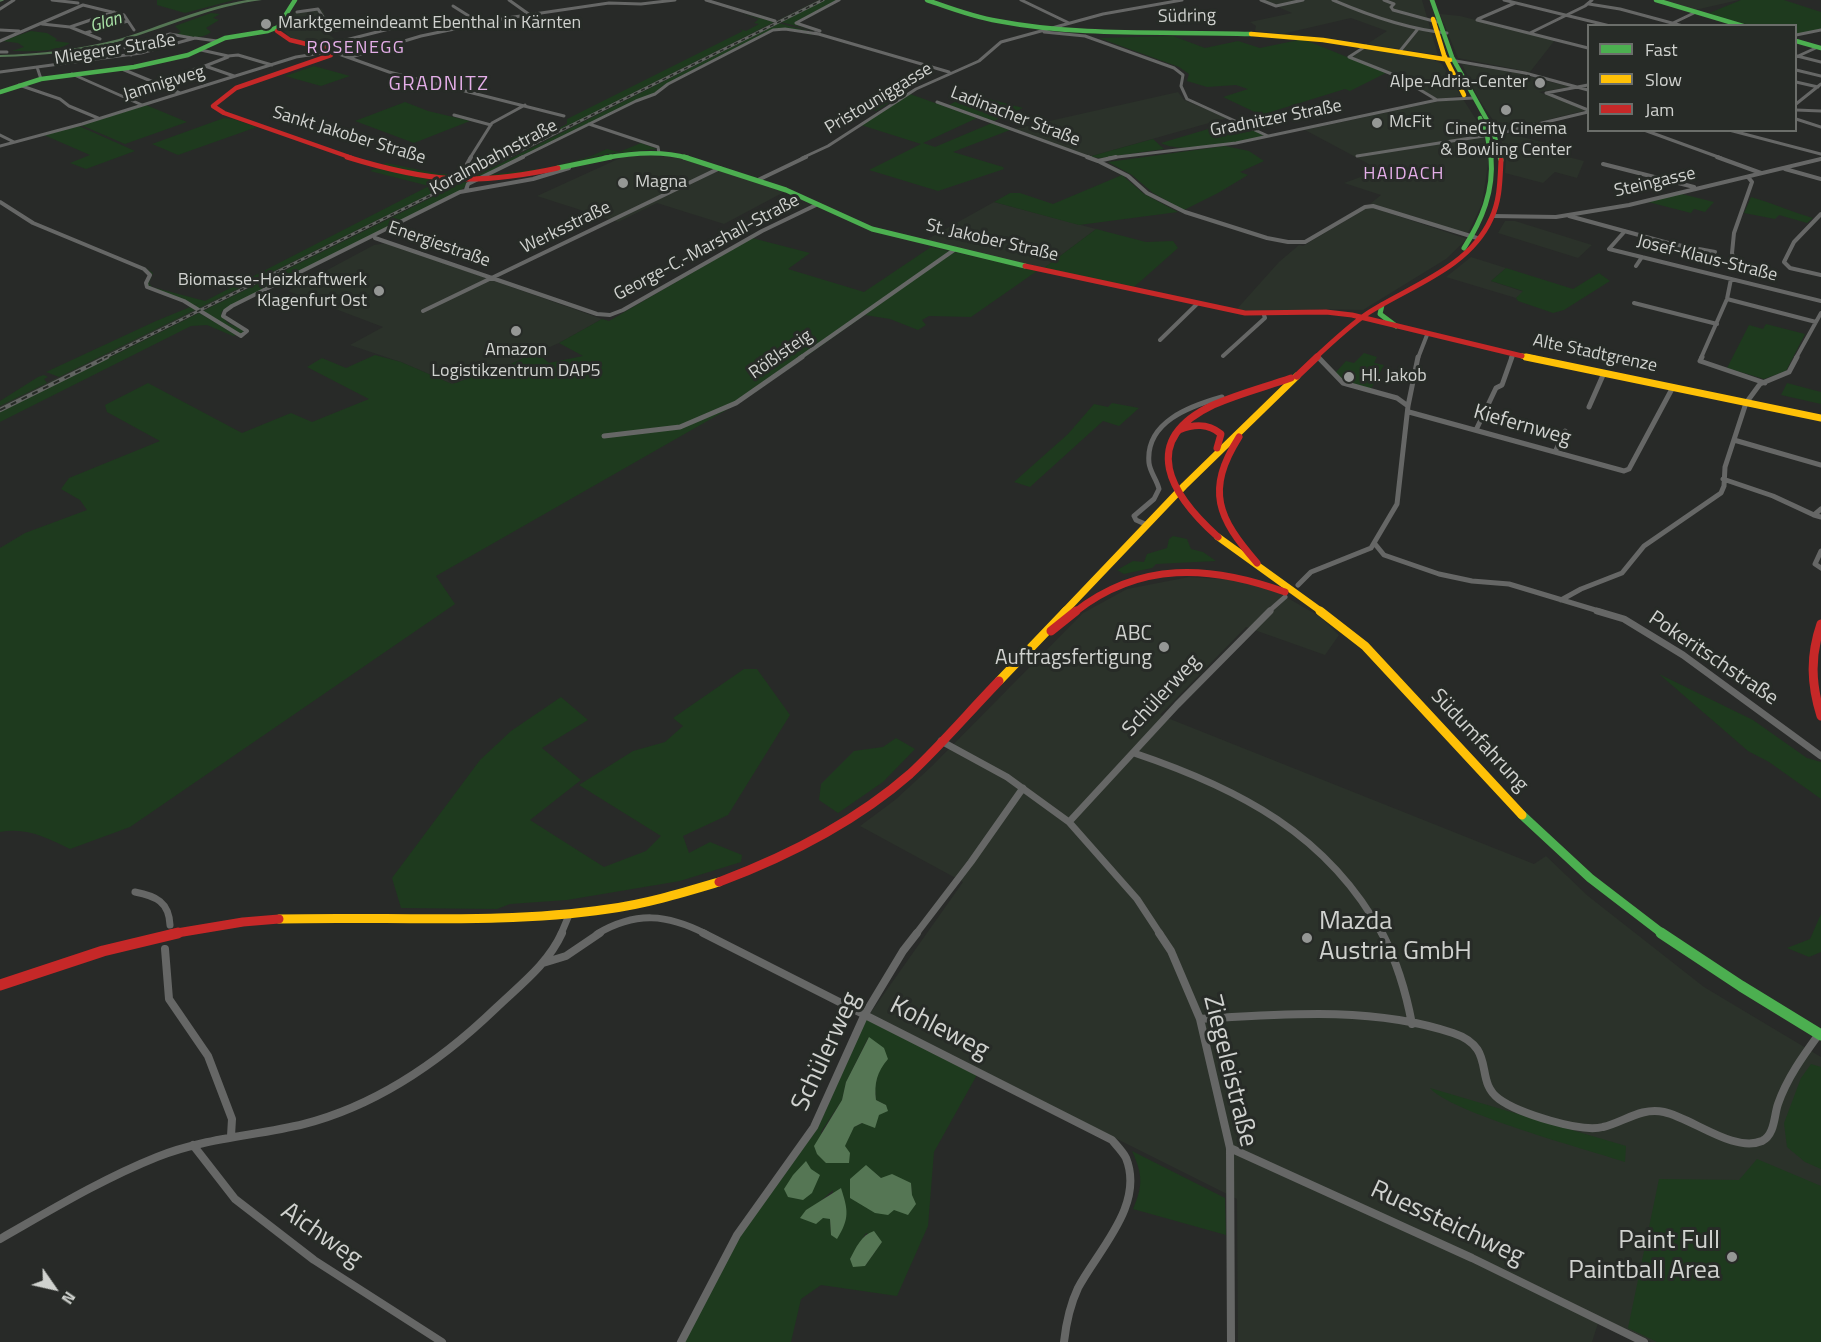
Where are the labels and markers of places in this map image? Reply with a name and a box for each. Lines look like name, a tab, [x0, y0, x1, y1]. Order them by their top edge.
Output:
place label: Marktgemeindeamt Ebenthal in Kärnten	[278, 13, 581, 35]
marker: Marktgemeindeamt Ebenthal in Kärnten	[259, 17, 273, 31]
place label: Alpe-Adria-Center	[1390, 72, 1528, 94]
marker: Alpe-Adria-Center	[1533, 76, 1547, 90]
marker: CineCity Cinema & Bowling Center	[1499, 103, 1513, 117]
place label: McFit	[1389, 112, 1432, 134]
marker: McFit	[1370, 116, 1384, 130]
place label: CineCity Cinema & Bowling Center	[1440, 119, 1572, 162]
place label: Magna	[635, 172, 687, 194]
marker: Magna	[616, 176, 630, 190]
place label: Biomasse-Heizkraftwerk Klagenfurt Ost	[178, 270, 367, 312]
marker: Biomasse-Heizkraftwerk Klagenfurt Ost	[372, 284, 386, 298]
marker: Amazon Logistikzentrum DAP5	[509, 324, 523, 338]
place label: Amazon Logistikzentrum DAP5	[431, 340, 601, 382]
place label: Hl. Jakob	[1361, 366, 1427, 388]
marker: Hl. Jakob	[1342, 370, 1356, 384]
place label: ABC Auftragsfertigung	[995, 622, 1152, 672]
marker: ABC Auftragsfertigung	[1157, 640, 1171, 654]
place label: Mazda Austria GmbH	[1319, 907, 1472, 969]
marker: Mazda Austria GmbH	[1300, 931, 1314, 945]
place label: Paint Full Paintball Area	[1568, 1226, 1720, 1288]
marker: Paint Full Paintball Area	[1725, 1250, 1739, 1264]

